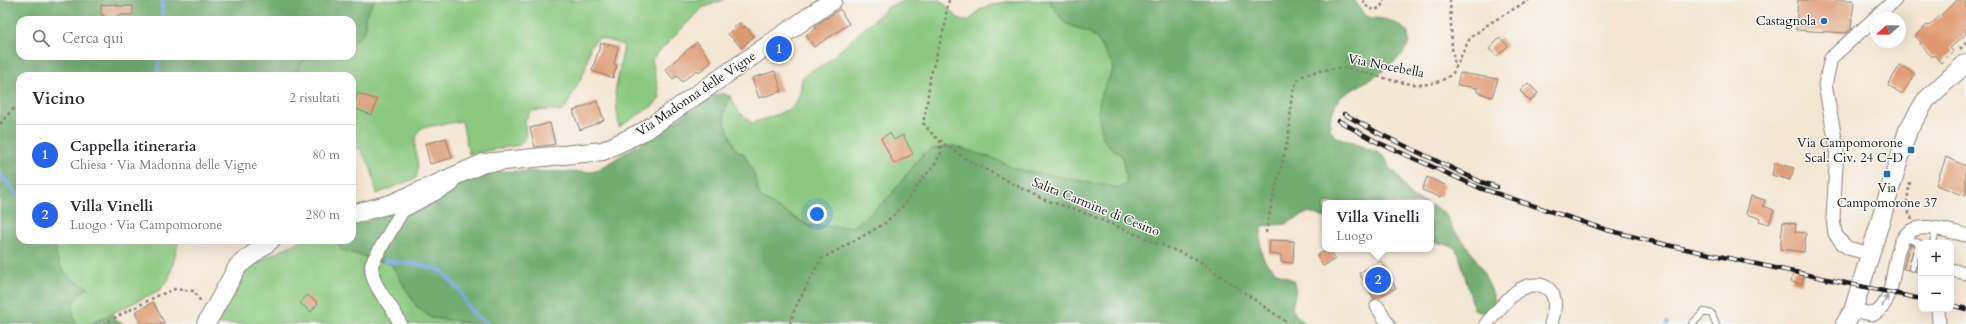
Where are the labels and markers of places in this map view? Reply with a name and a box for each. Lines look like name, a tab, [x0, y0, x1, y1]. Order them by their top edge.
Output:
place label: Castagnola	[1756, 12, 1816, 30]
marker: Castagnola	[1819, 16, 1829, 26]
pin: 1	[766, 34, 792, 64]
place label: Via Campomorone Scal. Civ. 24 C-D	[1797, 134, 1903, 167]
marker: Via Campomorone Scal. Civ. 24 C-D	[1906, 145, 1916, 155]
marker: Via Campomorone 37	[1882, 169, 1892, 179]
place label: Via Campomorone 37	[1837, 179, 1938, 212]
pin: 2	[1365, 265, 1391, 295]

